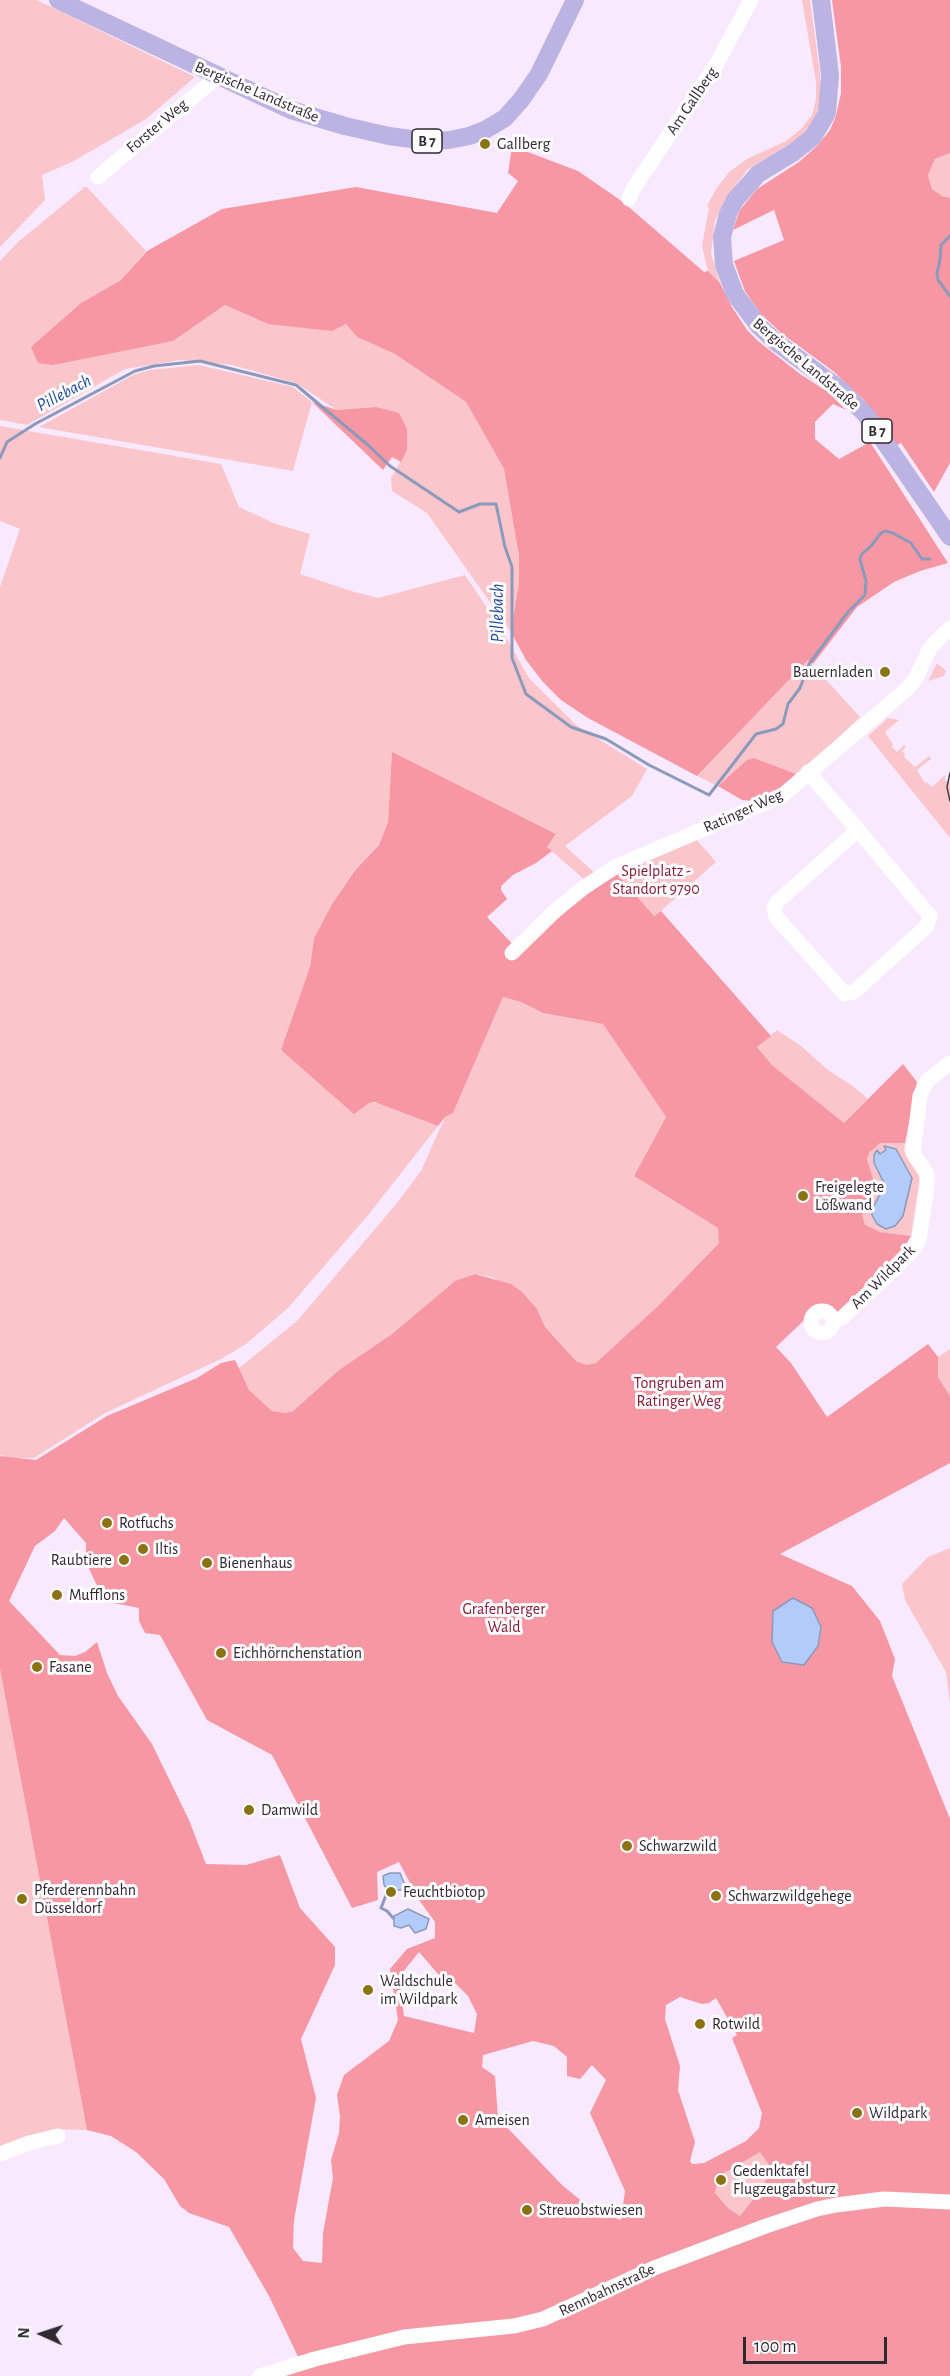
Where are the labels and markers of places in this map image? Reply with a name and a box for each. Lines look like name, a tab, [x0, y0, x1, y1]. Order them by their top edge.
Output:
place label: Gallberg	[497, 134, 550, 154]
marker: Gallberg	[478, 137, 492, 151]
place label: Bauernladen	[793, 662, 873, 682]
marker: Bauernladen	[878, 665, 892, 679]
place label: Freigelegte Lößwand	[815, 1177, 884, 1215]
marker: Freigelegte Lößwand	[796, 1189, 810, 1203]
place label: Rotfuchs	[119, 1513, 174, 1533]
marker: Rotfuchs	[100, 1516, 114, 1530]
place label: Iltis	[155, 1539, 178, 1559]
marker: Iltis	[136, 1542, 150, 1556]
place label: Raubtiere	[51, 1550, 112, 1570]
marker: Raubtiere	[117, 1553, 131, 1567]
place label: Bienenhaus	[219, 1553, 293, 1573]
marker: Bienenhaus	[200, 1556, 214, 1570]
place label: Mufflons	[69, 1585, 125, 1605]
marker: Mufflons	[50, 1588, 64, 1602]
place label: Eichhörnchenstation	[233, 1643, 362, 1663]
marker: Eichhörnchenstation	[214, 1646, 228, 1660]
place label: Fasane	[49, 1657, 92, 1677]
marker: Fasane	[30, 1660, 44, 1674]
place label: Damwild	[261, 1800, 318, 1820]
marker: Damwild	[242, 1803, 256, 1817]
place label: Schwarzwild	[639, 1836, 717, 1856]
marker: Schwarzwild	[620, 1839, 634, 1853]
place label: Pferderennbahn Düsseldorf	[34, 1880, 136, 1918]
place label: Feuchtbiotop	[403, 1882, 485, 1902]
marker: Feuchtbiotop	[384, 1885, 398, 1899]
place label: Schwarzwildgehege	[728, 1886, 852, 1906]
marker: Schwarzwildgehege	[709, 1889, 723, 1903]
marker: Pferderennbahn Düsseldorf	[15, 1892, 29, 1906]
place label: Waldschule im Wildpark	[380, 1971, 458, 2009]
marker: Waldschule im Wildpark	[361, 1983, 375, 1997]
place label: Rotwild	[712, 2014, 760, 2034]
marker: Rotwild	[693, 2017, 707, 2031]
place label: Wildpark	[869, 2103, 927, 2123]
marker: Wildpark	[850, 2106, 864, 2120]
place label: Ameisen	[475, 2110, 530, 2130]
marker: Ameisen	[456, 2113, 470, 2127]
place label: Gedenktafel Flugzeugabsturz	[733, 2161, 836, 2199]
marker: Gedenktafel Flugzeugabsturz	[714, 2173, 728, 2187]
place label: Streuobstwiesen	[539, 2200, 643, 2220]
marker: Streuobstwiesen	[520, 2203, 534, 2217]

